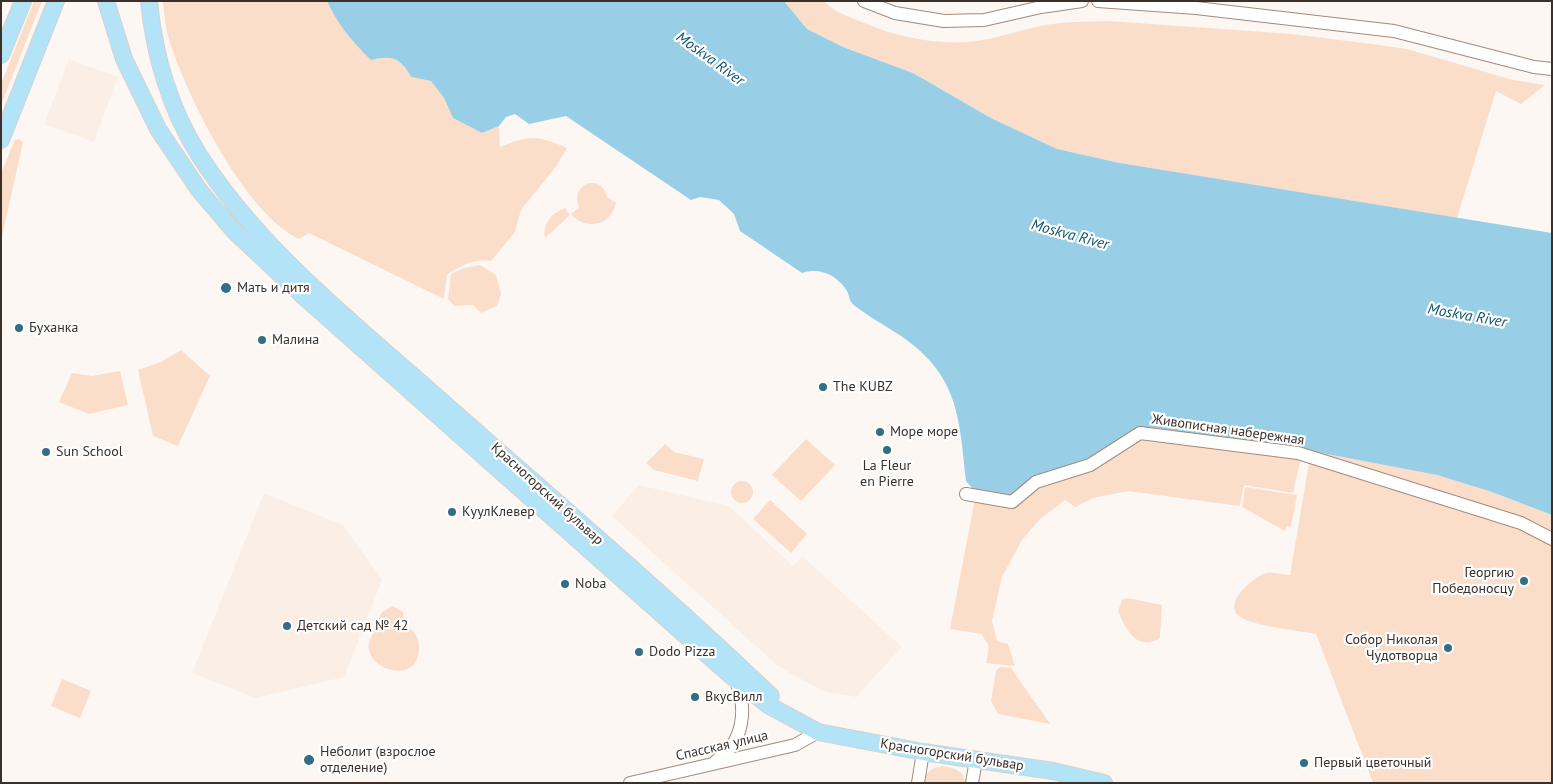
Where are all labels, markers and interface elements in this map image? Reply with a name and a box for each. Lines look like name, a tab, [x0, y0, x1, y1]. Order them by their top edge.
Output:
water label: Moskva River	[672, 28, 748, 90]
water label: Moskva River	[1029, 216, 1111, 254]
place label: Мать и дитя	[237, 280, 310, 296]
marker: Мать и дитя	[219, 281, 233, 295]
water label: Moskva River	[1426, 300, 1508, 332]
place label: Буханка	[29, 320, 78, 336]
marker: Буханка	[13, 322, 25, 334]
place label: Малина	[272, 332, 319, 348]
marker: Малина	[256, 334, 268, 346]
place label: The KUBZ	[833, 379, 893, 395]
marker: The KUBZ	[817, 381, 829, 393]
street label: Живописная набережная	[1151, 411, 1305, 449]
place label: Море море	[890, 424, 958, 440]
marker: Море море	[874, 426, 886, 438]
street label: Красногорский бульвар	[487, 439, 607, 549]
place label: Sun School	[56, 444, 123, 460]
marker: La Fleur en Pierre	[881, 444, 893, 456]
marker: Sun School	[40, 446, 52, 458]
place label: La Fleur en Pierre	[860, 458, 914, 491]
place label: КуулКлевер	[462, 504, 535, 520]
marker: КуулКлевер	[446, 506, 458, 518]
place label: Георгию Победоносцу	[1432, 565, 1514, 598]
marker: Георгию Победоносцу	[1518, 575, 1530, 587]
place label: Noba	[575, 576, 606, 592]
marker: Noba	[559, 578, 571, 590]
place label: Детский сад № 42	[297, 618, 408, 634]
marker: Детский сад № 42	[281, 620, 293, 632]
place label: Собор Николая Чудотворца	[1345, 632, 1438, 664]
marker: Собор Николая Чудотворца	[1442, 642, 1454, 654]
place label: Dodo Pizza	[649, 644, 715, 660]
marker: Dodo Pizza	[633, 646, 645, 658]
place label: ВкусВилл	[705, 689, 763, 705]
marker: ВкусВилл	[689, 691, 701, 703]
street label: Спасская улица	[674, 727, 770, 765]
street label: Красногорский бульвар	[879, 735, 1025, 775]
place label: Неболит (взрослое отделение)	[320, 744, 436, 776]
marker: Неболит (взрослое отделение)	[302, 753, 316, 767]
place label: Первый цветочный	[1314, 755, 1431, 771]
marker: Первый цветочный	[1298, 757, 1310, 769]

